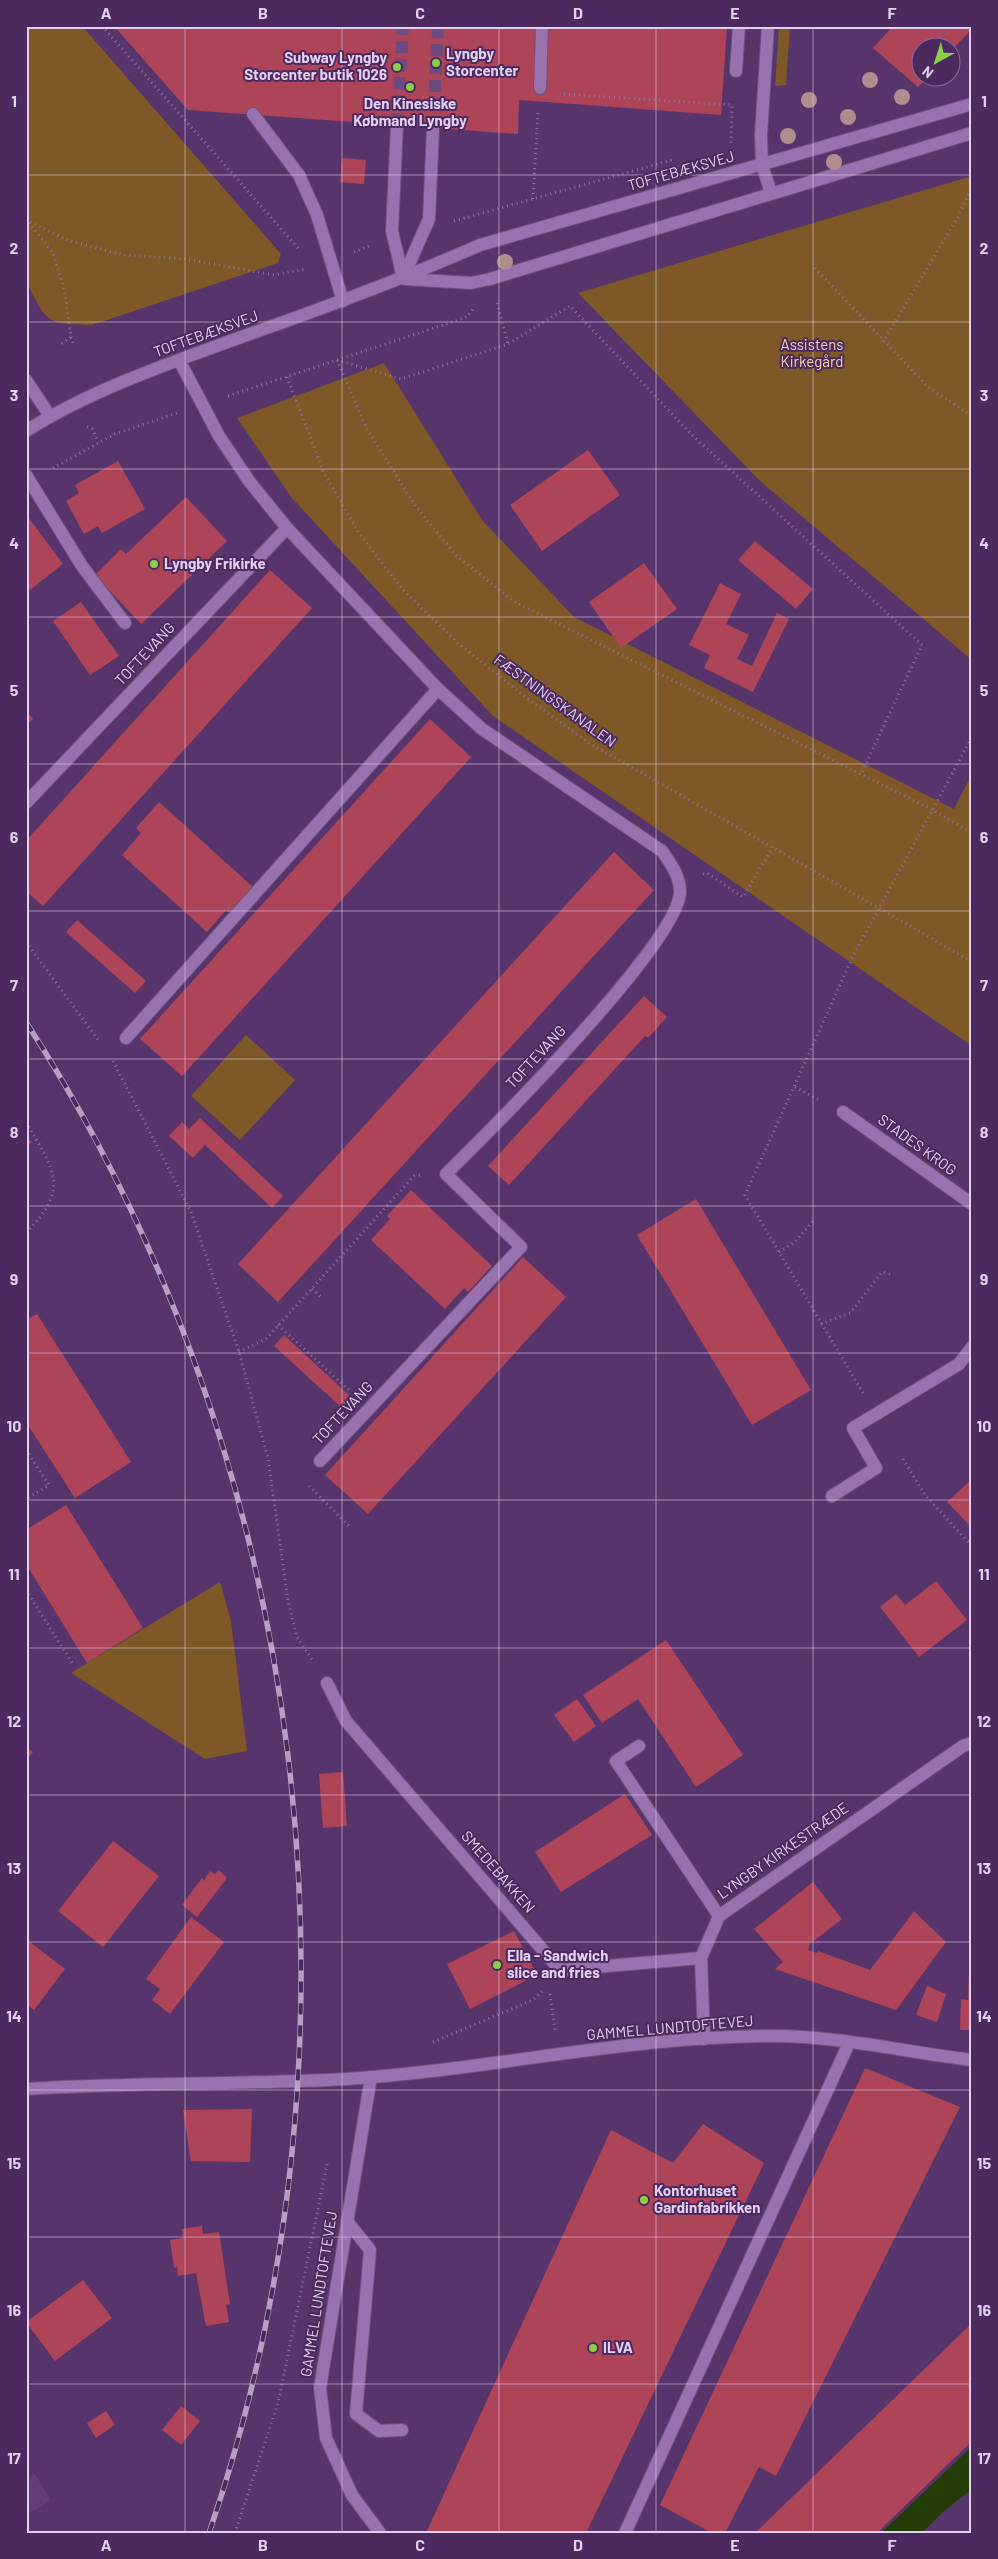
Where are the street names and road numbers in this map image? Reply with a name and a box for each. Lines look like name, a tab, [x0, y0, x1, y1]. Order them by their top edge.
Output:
street label: TOFTEBÆKSVEJ	[625, 146, 736, 194]
street label: TOFTEBÆKSVEJ	[151, 306, 261, 360]
street label: TOFTEVANG	[111, 618, 178, 688]
street label: FÆSTNINGSKANALEN	[491, 650, 620, 750]
street label: TOFTEVANG	[502, 1021, 569, 1091]
street label: STADES KROG	[875, 1110, 960, 1179]
street label: TOFTEVANG	[309, 1377, 376, 1447]
street label: LYNGBY KIRKESTRÆDE	[713, 1798, 851, 1902]
street label: SMEDEBAKKEN	[458, 1827, 539, 1916]
street label: GAMMEL LUNDTOFTEVEJ	[586, 2011, 754, 2043]
street label: GAMMEL LUNDTOFTEVEJ	[296, 2210, 340, 2378]

